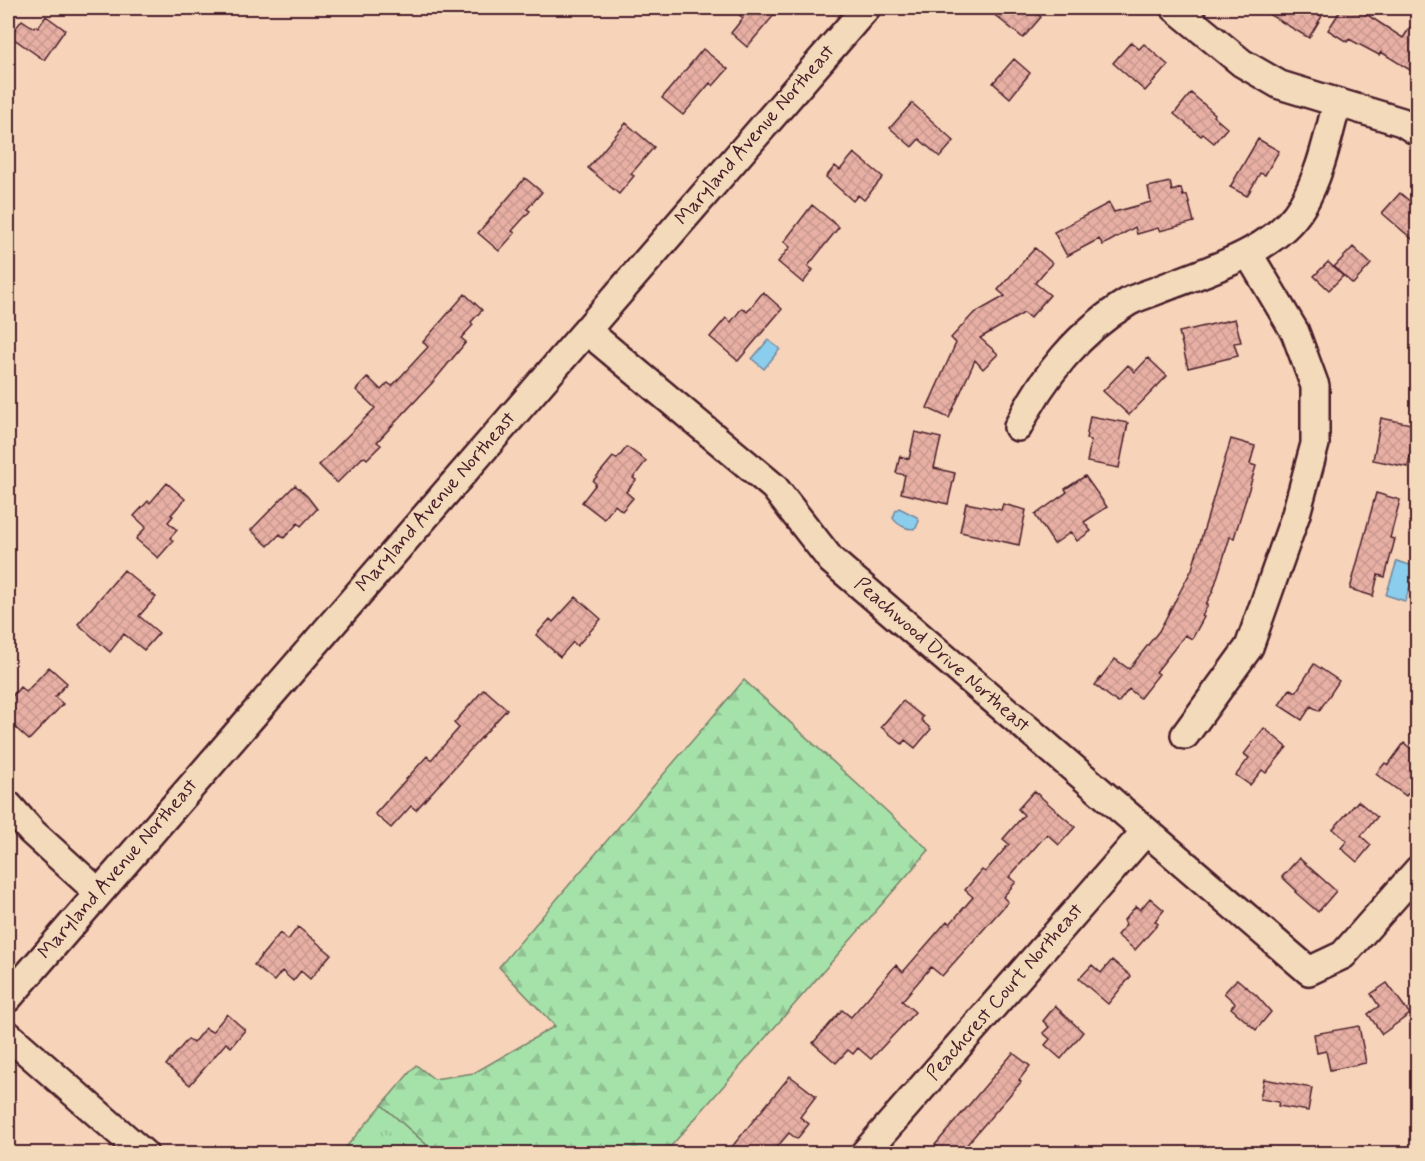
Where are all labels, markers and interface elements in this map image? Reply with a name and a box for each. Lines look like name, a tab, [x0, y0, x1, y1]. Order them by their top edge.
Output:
street label: Maryland Avenue Northeast	[669, 39, 841, 231]
street label: Maryland Avenue Northeast	[350, 406, 522, 598]
street label: Peachwood Drive Northeast	[848, 571, 1036, 739]
street label: Maryland Avenue Northeast	[32, 773, 204, 965]
street label: Peachcrest Court Northeast	[920, 897, 1090, 1086]

